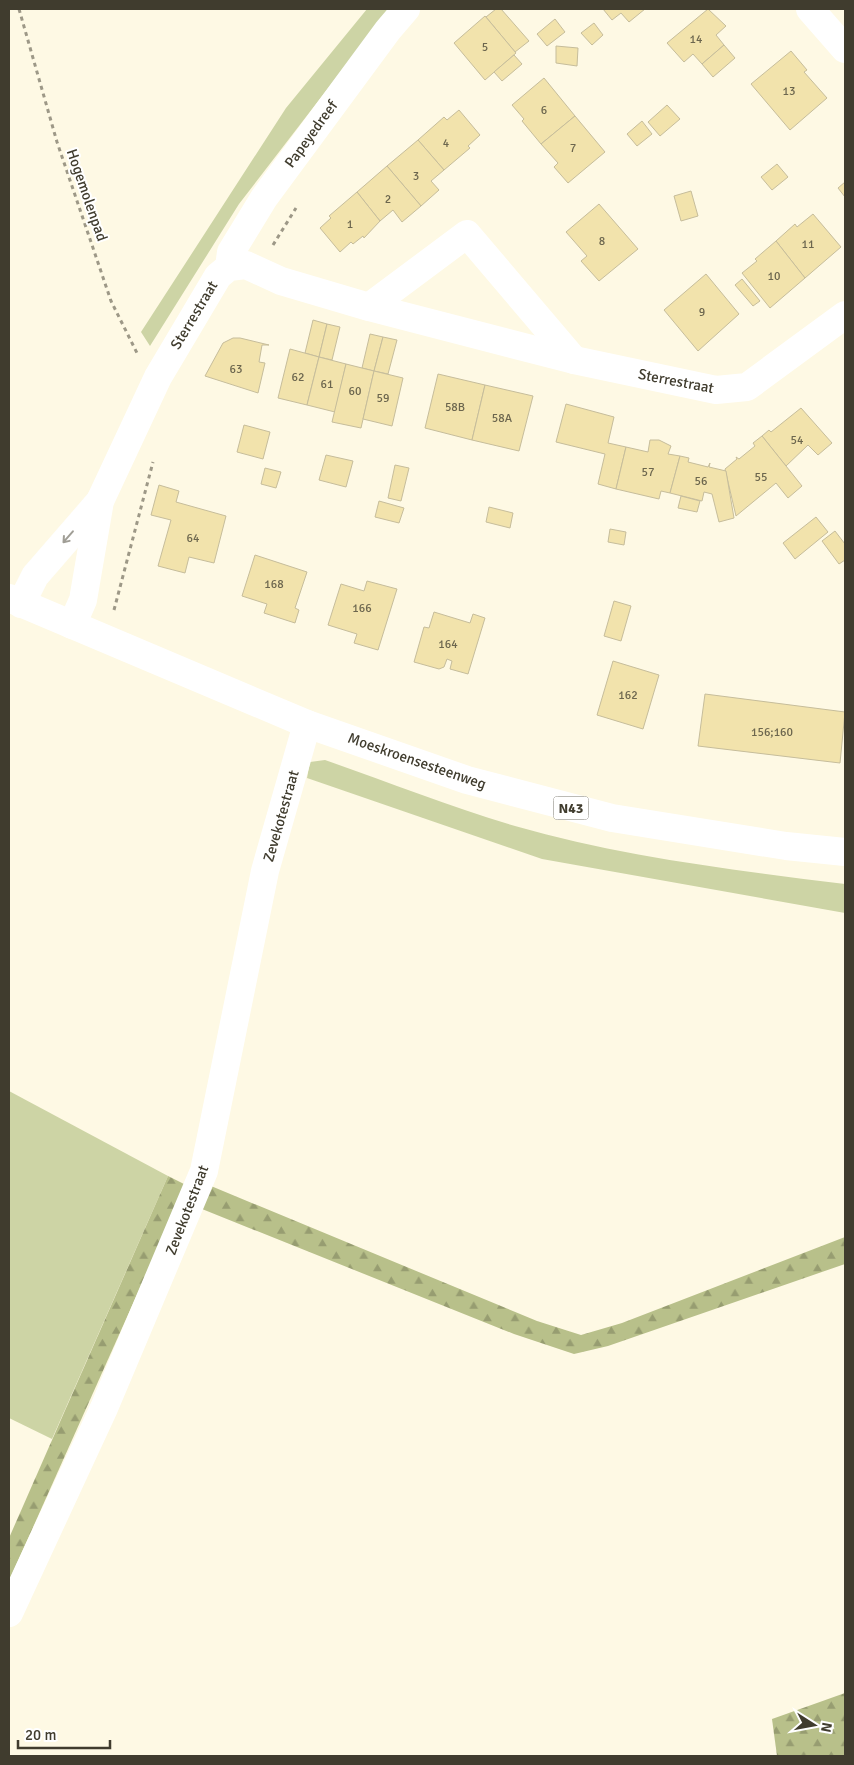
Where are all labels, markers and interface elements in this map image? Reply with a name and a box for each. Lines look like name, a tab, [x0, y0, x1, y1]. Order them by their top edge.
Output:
house number: 14	[690, 32, 703, 47]
house number: 5	[482, 40, 488, 55]
house number: 13	[783, 84, 795, 99]
street label: Papeyedreef	[281, 96, 342, 171]
house number: 6	[541, 103, 547, 118]
house number: 4	[443, 136, 450, 151]
house number: 7	[570, 141, 576, 156]
street label: Hogemolenpad	[63, 146, 111, 244]
house number: 3	[413, 169, 419, 184]
house number: 2	[385, 192, 391, 207]
house number: 1	[347, 217, 353, 232]
house number: 8	[599, 234, 605, 249]
house number: 11	[802, 237, 814, 252]
house number: 10	[768, 269, 780, 284]
street label: Sterrestraat	[167, 277, 221, 353]
house number: 9	[699, 305, 705, 320]
house number: 63	[230, 362, 242, 377]
street label: Sterrestraat	[637, 365, 715, 397]
house number: 62	[292, 370, 304, 385]
house number: 61	[321, 377, 333, 392]
house number: 60	[349, 384, 361, 399]
house number: 59	[377, 391, 389, 406]
house number: 58B	[445, 400, 465, 415]
house number: 58A	[492, 411, 513, 426]
house number: 54	[791, 433, 804, 448]
house number: 57	[642, 465, 654, 480]
house number: 55	[755, 470, 767, 485]
house number: 56	[695, 474, 707, 489]
one-way arrow	[63, 531, 74, 544]
house number: 64	[187, 531, 200, 546]
house number: 168	[264, 577, 284, 592]
house number: 166	[352, 601, 372, 616]
house number: 164	[438, 637, 458, 652]
house number: 162	[618, 688, 638, 703]
house number: 156;160	[751, 725, 793, 740]
street label: Moeskroensesteenweg	[346, 729, 489, 793]
street label: Zevekotestraat	[259, 768, 303, 864]
road number: N43	[554, 796, 588, 820]
street label: Zevekotestraat	[162, 1163, 212, 1257]
north arrow	[789, 1700, 839, 1750]
scale bar	[18, 1718, 110, 1750]
text: N	[817, 1721, 836, 1734]
text: 20 m	[25, 1726, 56, 1744]

